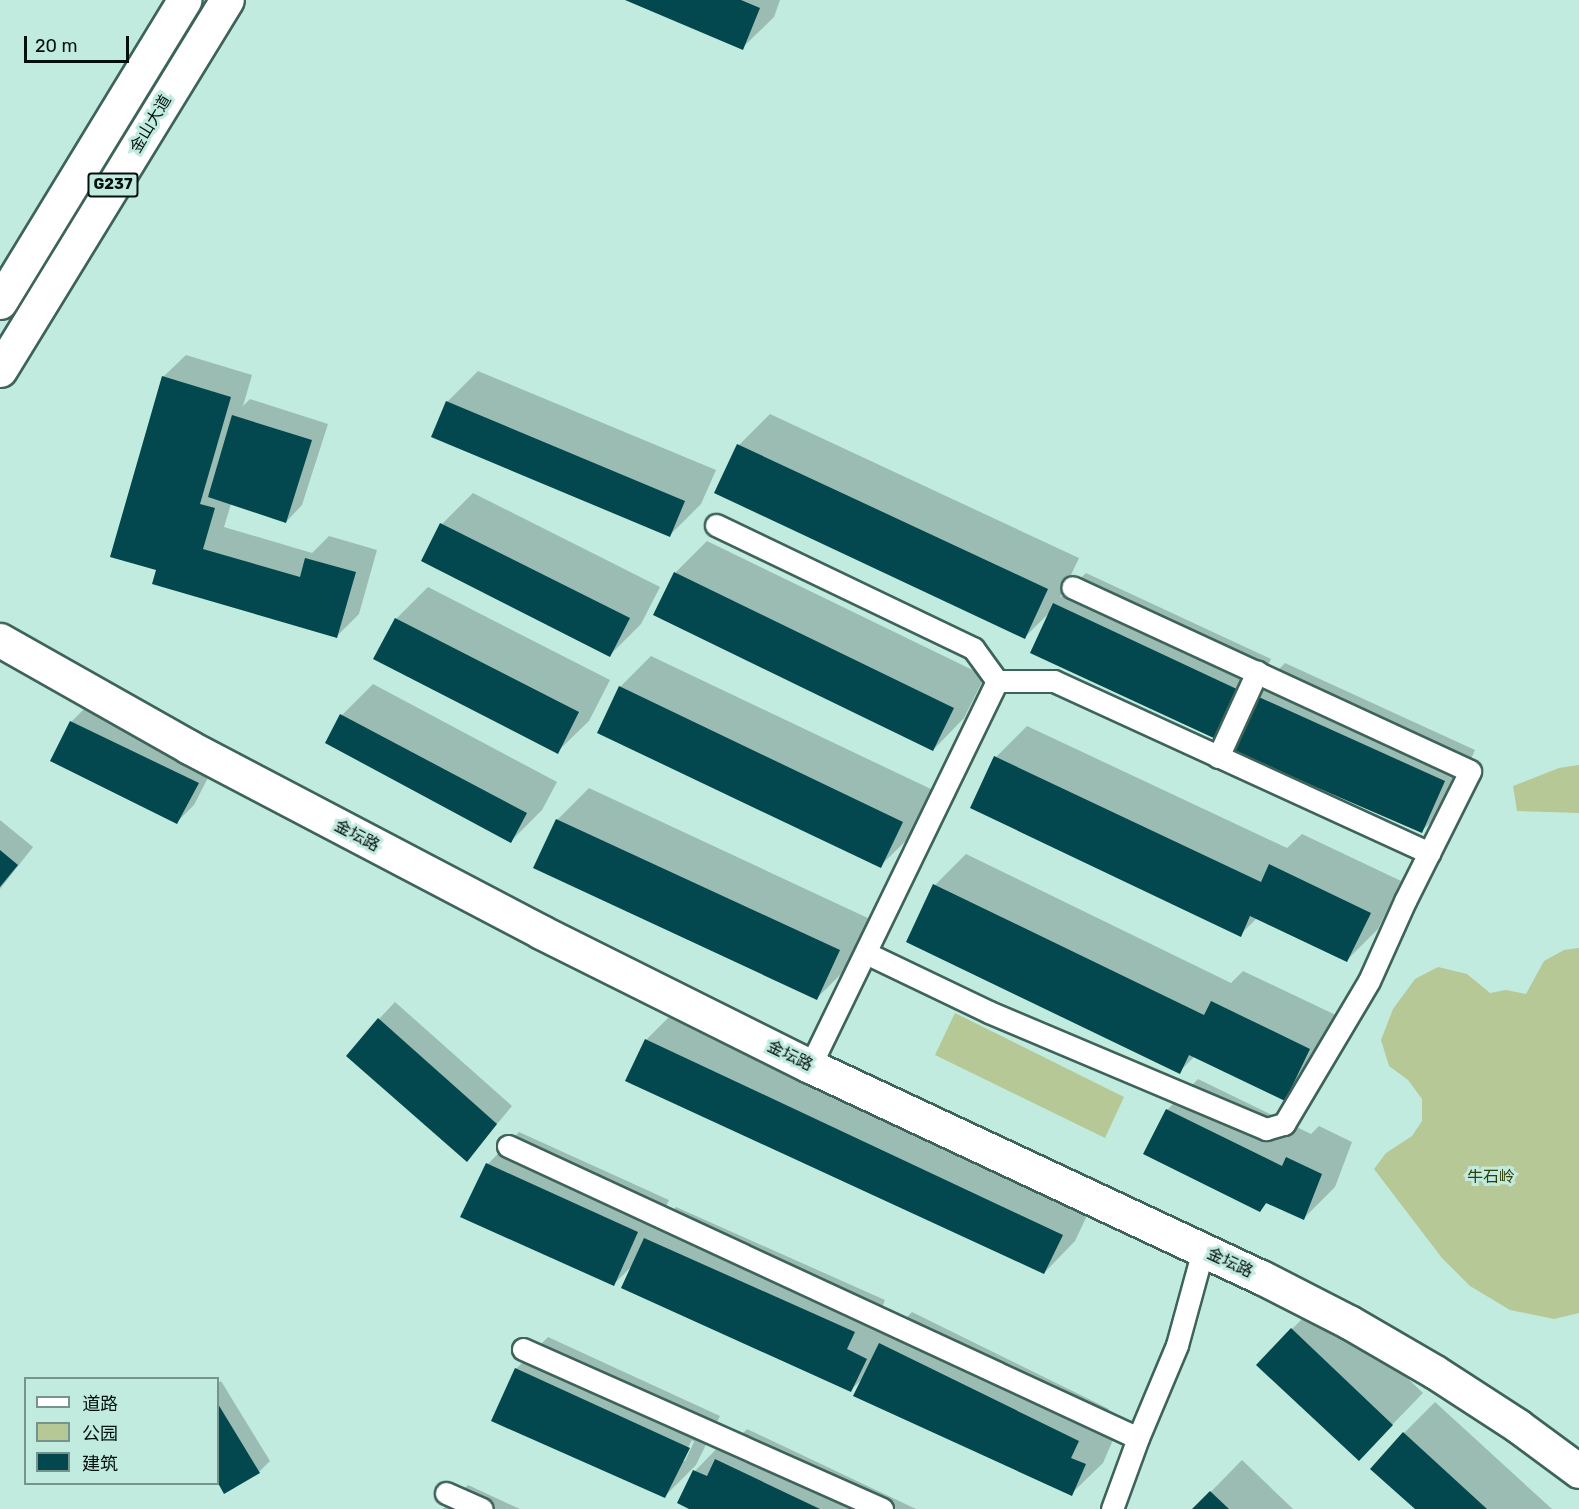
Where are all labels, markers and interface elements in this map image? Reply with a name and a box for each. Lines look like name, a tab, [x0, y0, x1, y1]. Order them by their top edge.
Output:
scale bar	[27, 24, 132, 62]
text: 20 m	[35, 35, 77, 57]
street label: 金山大道	[126, 92, 176, 156]
road number: G237	[86, 173, 140, 197]
street label: 金坛路	[331, 816, 383, 856]
street label: 金坛路	[764, 1037, 816, 1075]
park label: 牛石岭	[1467, 1167, 1515, 1187]
street label: 金坛路	[1204, 1244, 1256, 1282]
legend	[24, 1377, 219, 1485]
text: 道路	[82, 1393, 118, 1415]
text: 公园	[82, 1423, 118, 1445]
text: 建筑	[82, 1453, 118, 1475]

